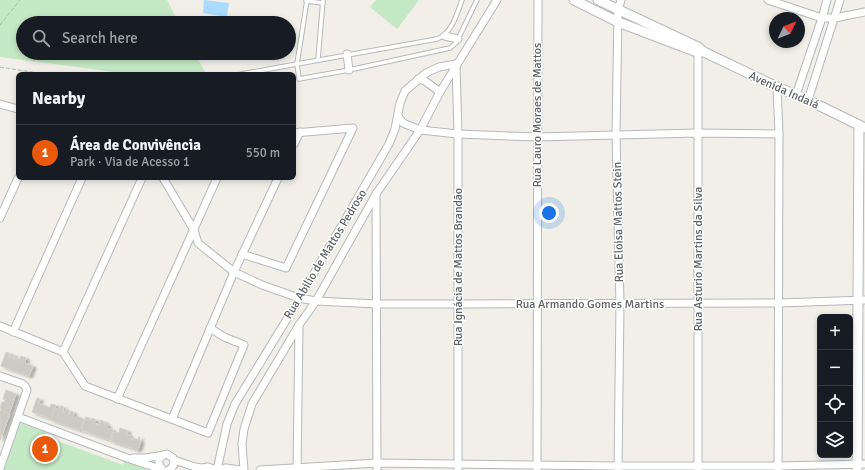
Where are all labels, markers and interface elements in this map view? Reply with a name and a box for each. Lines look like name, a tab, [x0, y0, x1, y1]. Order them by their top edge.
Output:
north arrow	[769, 12, 805, 48]
search box	[16, 16, 296, 60]
icon: search	[30, 27, 52, 49]
text: Search here	[62, 29, 138, 47]
street label: Rua Lauro Moraes de Mattos	[530, 43, 545, 187]
street label: Avenida Indaiá	[746, 68, 821, 113]
text: Nearby	[32, 88, 85, 109]
text: Área de Convivência	[70, 136, 201, 154]
text: 1	[41, 145, 49, 161]
text: 550 m	[246, 145, 280, 161]
text: Park · Via de Acesso 1	[70, 154, 190, 170]
street label: Rua Eloisa Mattos Stein	[610, 162, 627, 282]
street label: Rua Abilio de Mattos Pedroso	[281, 187, 370, 322]
street label: Rua Asturio Martins da Silva	[691, 187, 706, 331]
street label: Rua Ignácia de Mattos Brandão	[451, 188, 466, 346]
your location	[539, 203, 559, 223]
street label: Rua Armando Gomes Martins	[516, 297, 664, 312]
map controls	[817, 314, 853, 458]
button: +	[817, 314, 853, 350]
button: −	[817, 350, 853, 386]
button: locate	[817, 386, 853, 422]
button: layers	[817, 422, 853, 458]
pin: 1	[32, 434, 58, 464]

